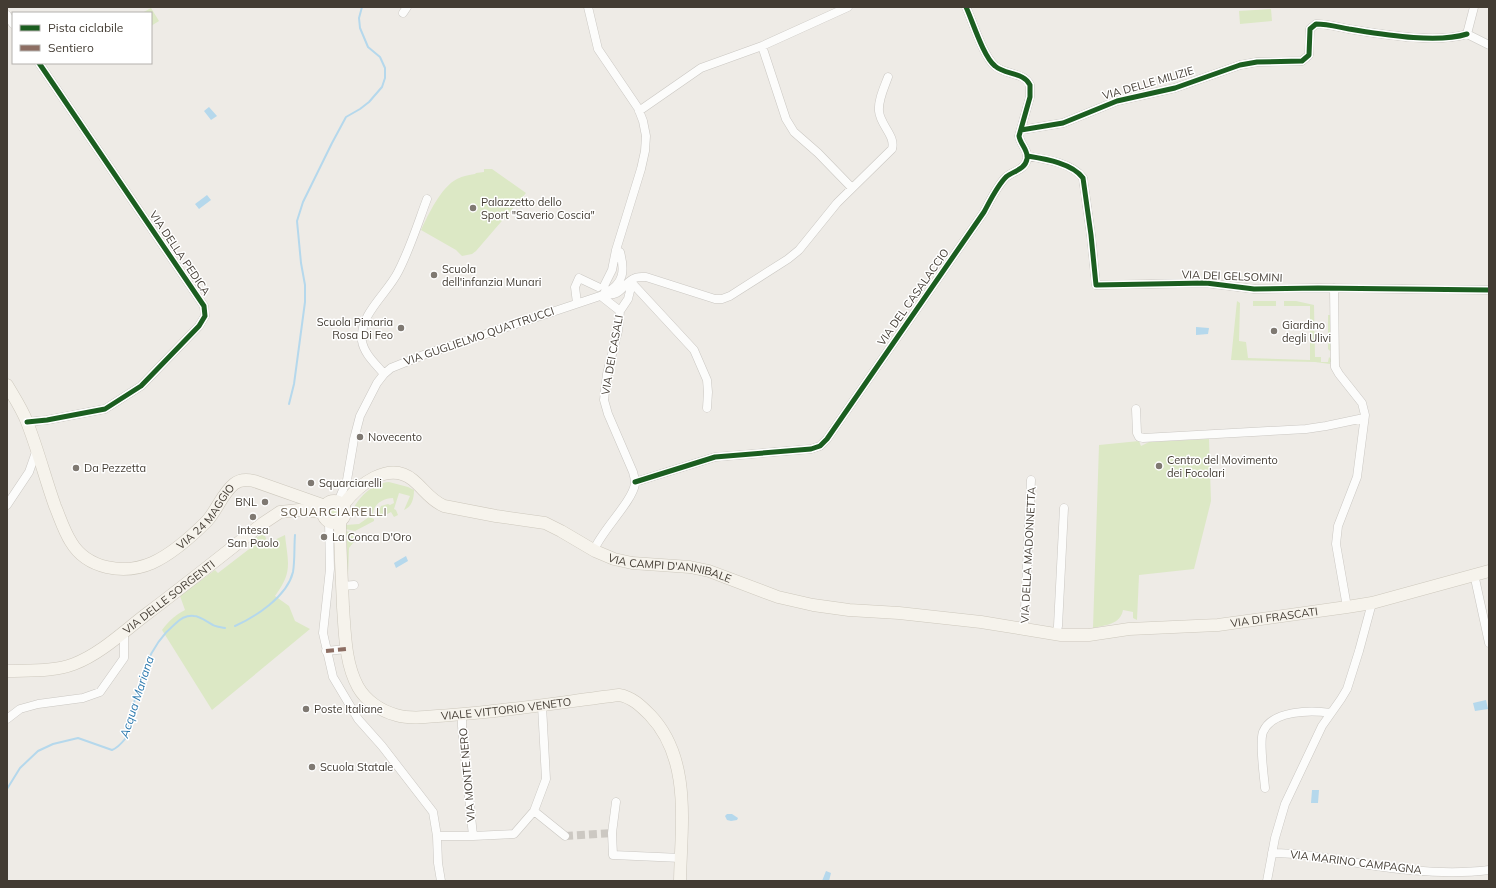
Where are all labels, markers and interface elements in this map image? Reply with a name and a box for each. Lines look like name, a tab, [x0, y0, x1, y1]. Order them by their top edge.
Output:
legend	[12, 12, 152, 64]
text: Pista ciclabile	[48, 20, 123, 35]
text: Sentiero	[48, 40, 94, 55]
street label: VIA DELLE MILIZIE	[1101, 63, 1195, 103]
place label: Palazzetto dello Sport "Saverio Coscia"	[481, 195, 595, 222]
marker: Palazzetto dello Sport "Saverio Coscia"	[468, 203, 478, 213]
street label: VIA DELLA PEDICA	[147, 208, 213, 298]
street label: VIA DEL CASALACCIO	[874, 246, 952, 348]
place label: Scuola dell'infanzia Munari	[442, 262, 541, 289]
street label: VIA DEI GELSOMINI	[1181, 267, 1283, 285]
marker: Scuola dell'infanzia Munari	[429, 270, 439, 280]
street label: VIA GUGLIELMO QUATTRUCCI	[402, 304, 556, 368]
street label: VIA DEI CASALI	[598, 314, 626, 396]
place label: Scuola Pimaria Rosa Di Feo	[317, 315, 393, 342]
place label: Giardino degli Ulivi	[1282, 318, 1331, 345]
marker: Scuola Pimaria Rosa Di Feo	[396, 323, 406, 333]
marker: Giardino degli Ulivi	[1269, 326, 1279, 336]
place label: Novecento	[368, 430, 422, 444]
marker: Novecento	[355, 432, 365, 442]
place label: Centro del Movimento dei Focolari	[1167, 453, 1278, 480]
place label: Da Pezzetta	[84, 461, 146, 475]
marker: Centro del Movimento dei Focolari	[1154, 461, 1164, 471]
marker: Da Pezzetta	[71, 463, 81, 473]
place label: Squarciarelli	[319, 476, 382, 490]
marker: Squarciarelli	[306, 478, 316, 488]
street label: VIA 24 MAGGIO	[174, 481, 237, 552]
street label: VIA DELLA MADONNETTA	[1017, 486, 1039, 624]
place label: BNL	[235, 495, 257, 509]
marker: BNL	[260, 497, 270, 507]
district label: SQUARCIARELLI	[280, 504, 388, 519]
marker: Intesa San Paolo	[248, 512, 258, 522]
place label: Intesa San Paolo	[227, 523, 279, 550]
place label: La Conca D'Oro	[332, 530, 412, 544]
marker: La Conca D'Oro	[319, 532, 329, 542]
street label: VIA CAMPI D'ANNIBALE	[606, 550, 733, 586]
street label: VIA DELLE SORGENTI	[120, 557, 218, 637]
street label: VIA DI FRASCATI	[1229, 604, 1319, 630]
water label: Acqua Mariana	[116, 654, 157, 741]
street label: VIALE VITTORIO VENETO	[440, 694, 572, 723]
place label: Poste Italiane	[314, 702, 383, 716]
marker: Poste Italiane	[301, 704, 311, 714]
street label: VIA MONTE NERO	[456, 727, 478, 823]
place label: Scuola Statale	[320, 760, 393, 774]
marker: Scuola Statale	[307, 762, 317, 772]
street label: VIA MARINO CAMPAGNA	[1289, 847, 1423, 877]

